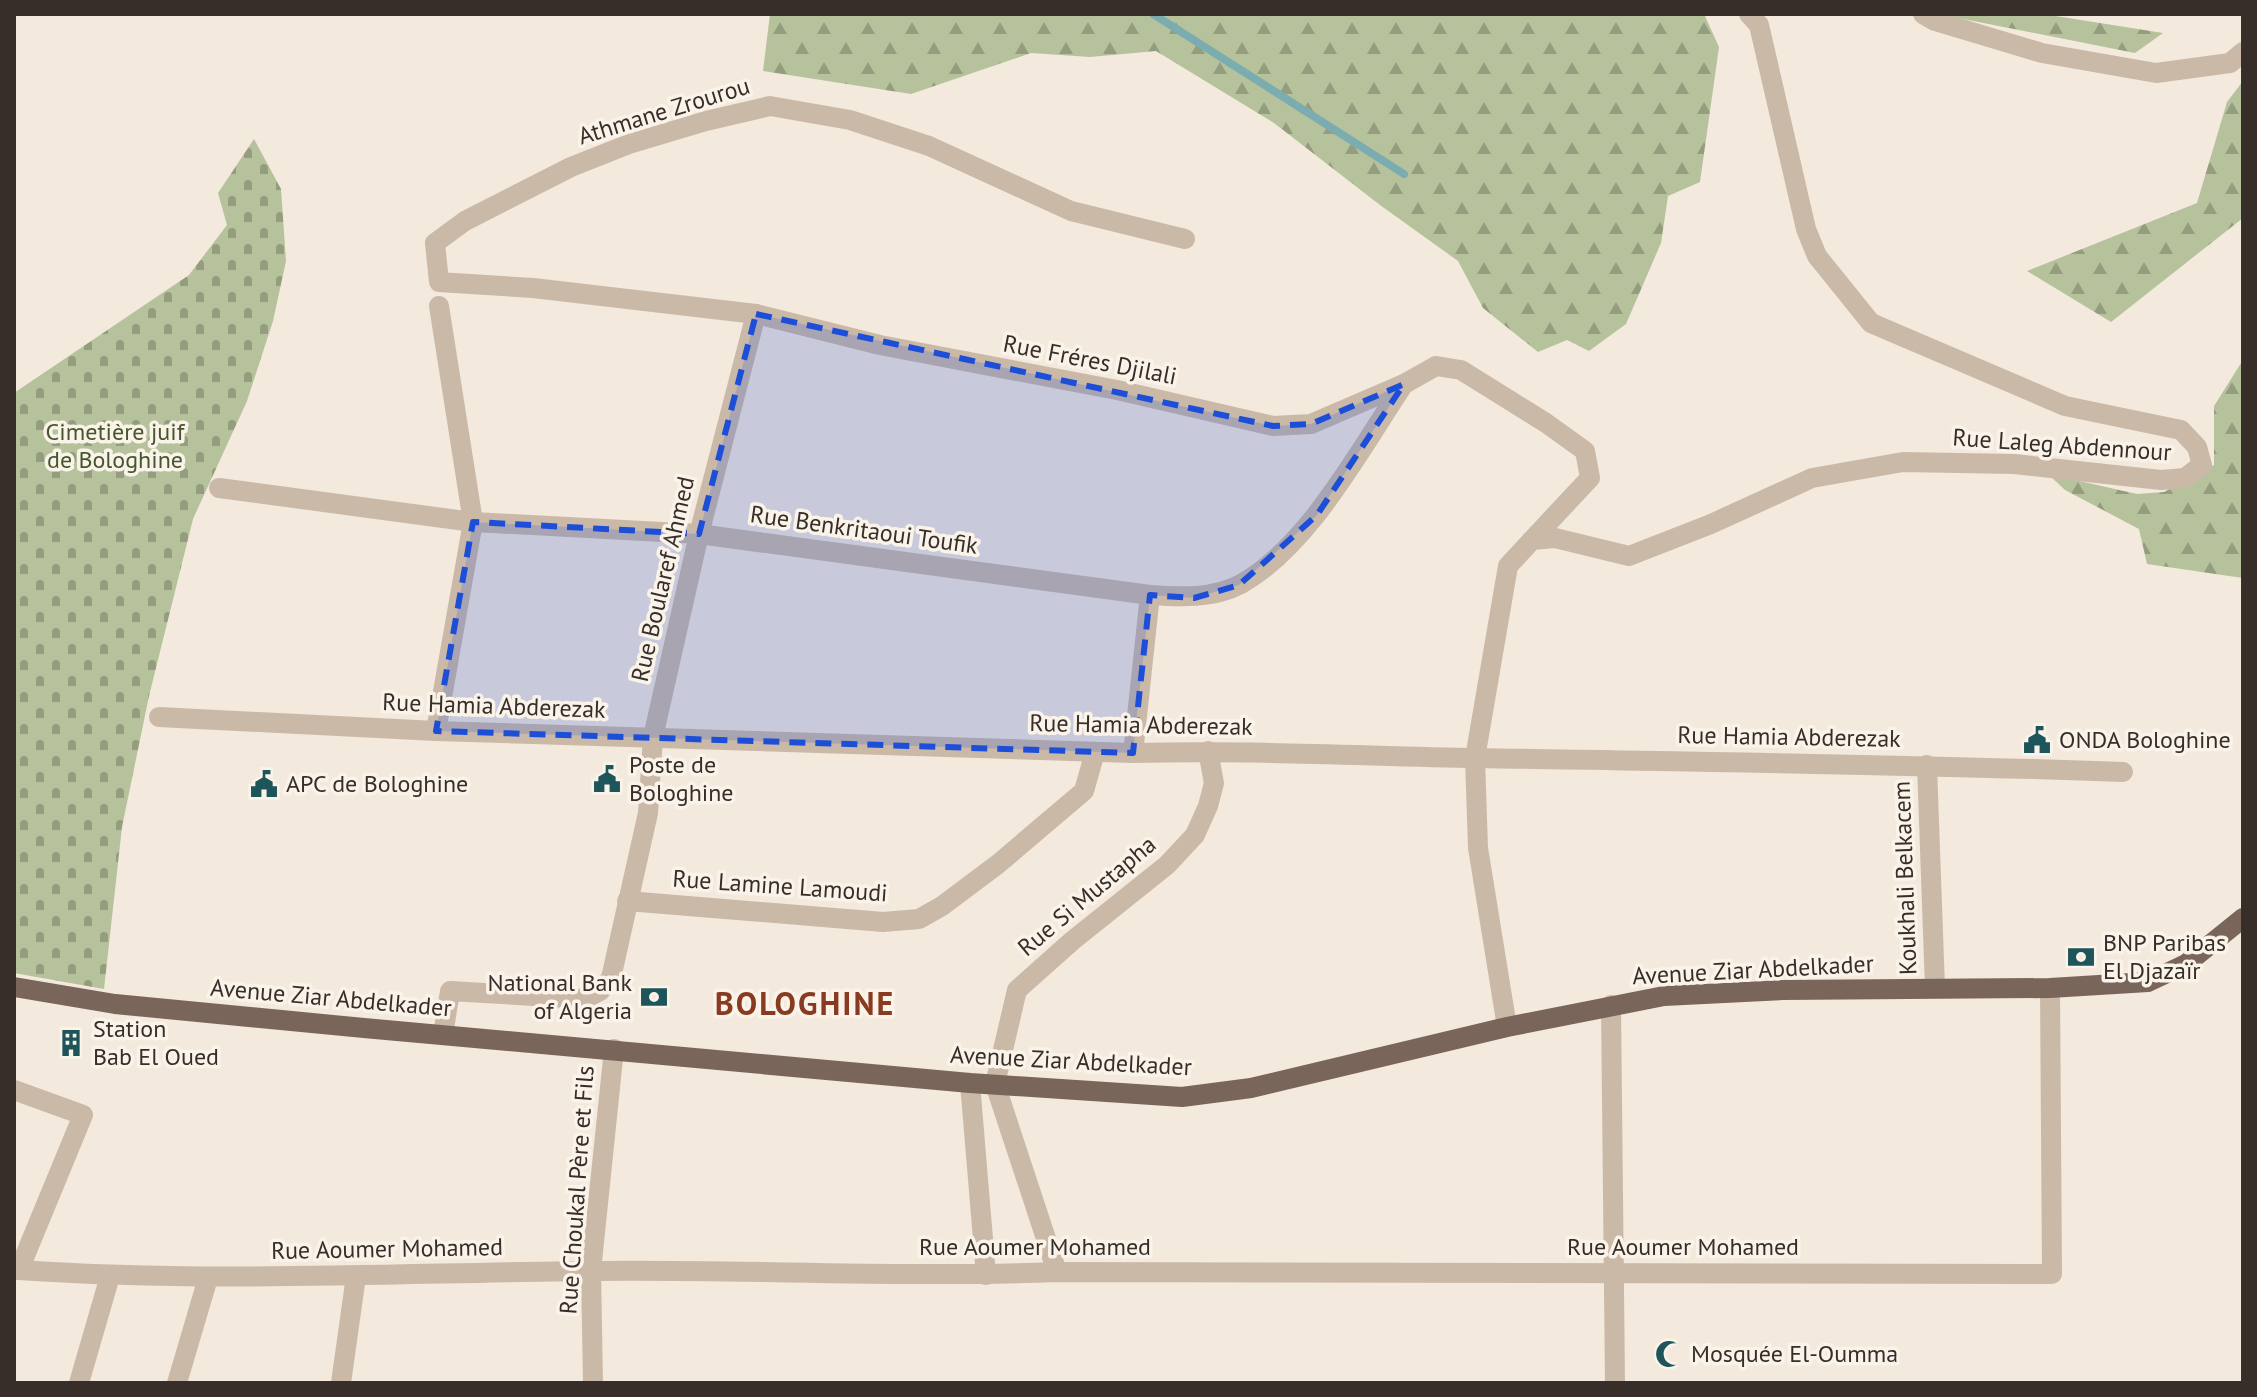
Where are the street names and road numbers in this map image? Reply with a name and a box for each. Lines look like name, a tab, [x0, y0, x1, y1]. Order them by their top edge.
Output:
street label: Athmane Zrourou	[574, 70, 754, 151]
street label: Rue Fréres Djilali	[1001, 327, 1179, 392]
street label: Rue Laleg Abdennour	[1952, 421, 2172, 468]
street label: Rue Boularef Ahmed	[624, 473, 701, 685]
street label: Rue Benkritaoui Toufik	[748, 498, 980, 561]
street label: Rue Hamia Abderezak	[382, 686, 607, 725]
street label: Rue Hamia Abderezak	[1029, 707, 1253, 742]
street label: Rue Hamia Abderezak	[1677, 719, 1901, 754]
street label: Koukhali Belkacem	[1886, 780, 1923, 976]
street label: Rue Si Mustapha	[1011, 829, 1162, 963]
street label: Rue Lamine Lamoudi	[671, 863, 889, 908]
street label: Avenue Ziar Abdelkader	[1631, 948, 1875, 991]
street label: Avenue Ziar Abdelkader	[209, 972, 453, 1023]
street label: Avenue Ziar Abdelkader	[949, 1039, 1193, 1082]
street label: Rue Choukal Père et Fils	[552, 1065, 601, 1315]
street label: Rue Aoumer Mohamed	[271, 1231, 503, 1266]
street label: Rue Aoumer Mohamed	[919, 1231, 1151, 1262]
street label: Rue Aoumer Mohamed	[1567, 1231, 1799, 1262]

